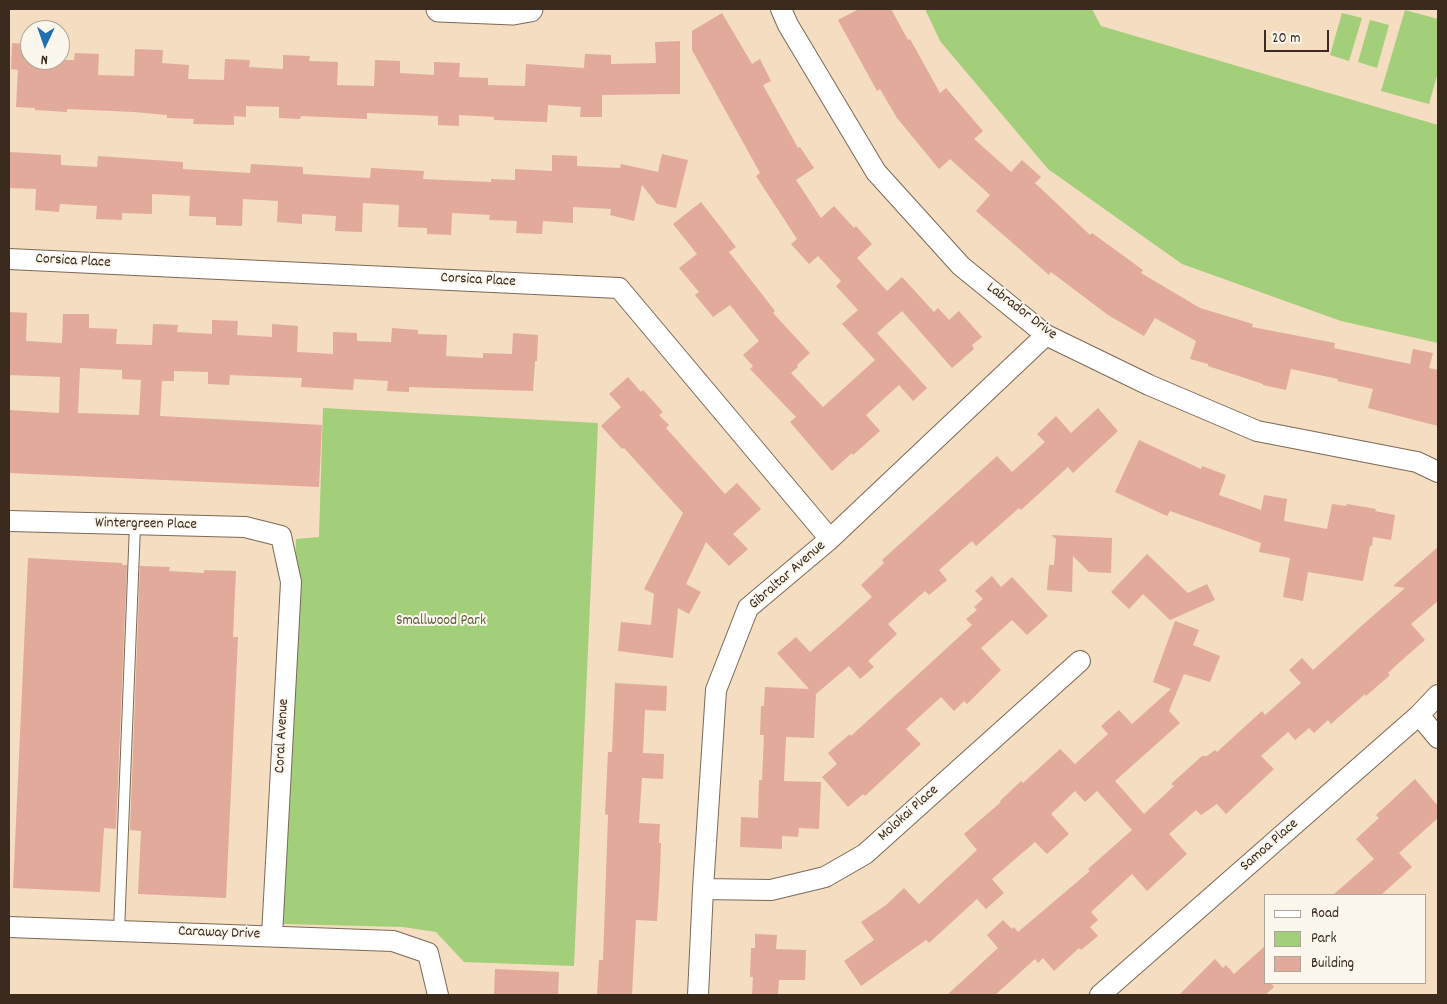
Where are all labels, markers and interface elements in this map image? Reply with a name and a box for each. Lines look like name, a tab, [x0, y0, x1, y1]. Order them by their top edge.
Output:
north arrow	[20, 20, 70, 70]
scale bar	[1267, 20, 1332, 52]
text: 20 m	[1272, 28, 1300, 50]
text: N	[40, 49, 48, 69]
street label: Corsica Place	[35, 251, 111, 273]
street label: Corsica Place	[440, 270, 516, 292]
street label: Labrador Drive	[982, 280, 1060, 344]
street label: Wintergreen Place	[95, 515, 197, 535]
street label: Gibraltar Avenue	[746, 538, 830, 614]
park label: Smallwood Park	[396, 613, 486, 631]
street label: Coral Avenue	[272, 698, 294, 774]
street label: Molokai Place	[875, 782, 943, 846]
street label: Samoa Place	[1237, 816, 1303, 876]
legend	[1264, 894, 1427, 984]
text: Road	[1311, 903, 1339, 925]
street label: Caraway Drive	[178, 924, 260, 944]
text: Park	[1311, 928, 1337, 950]
text: Building	[1311, 953, 1354, 975]

